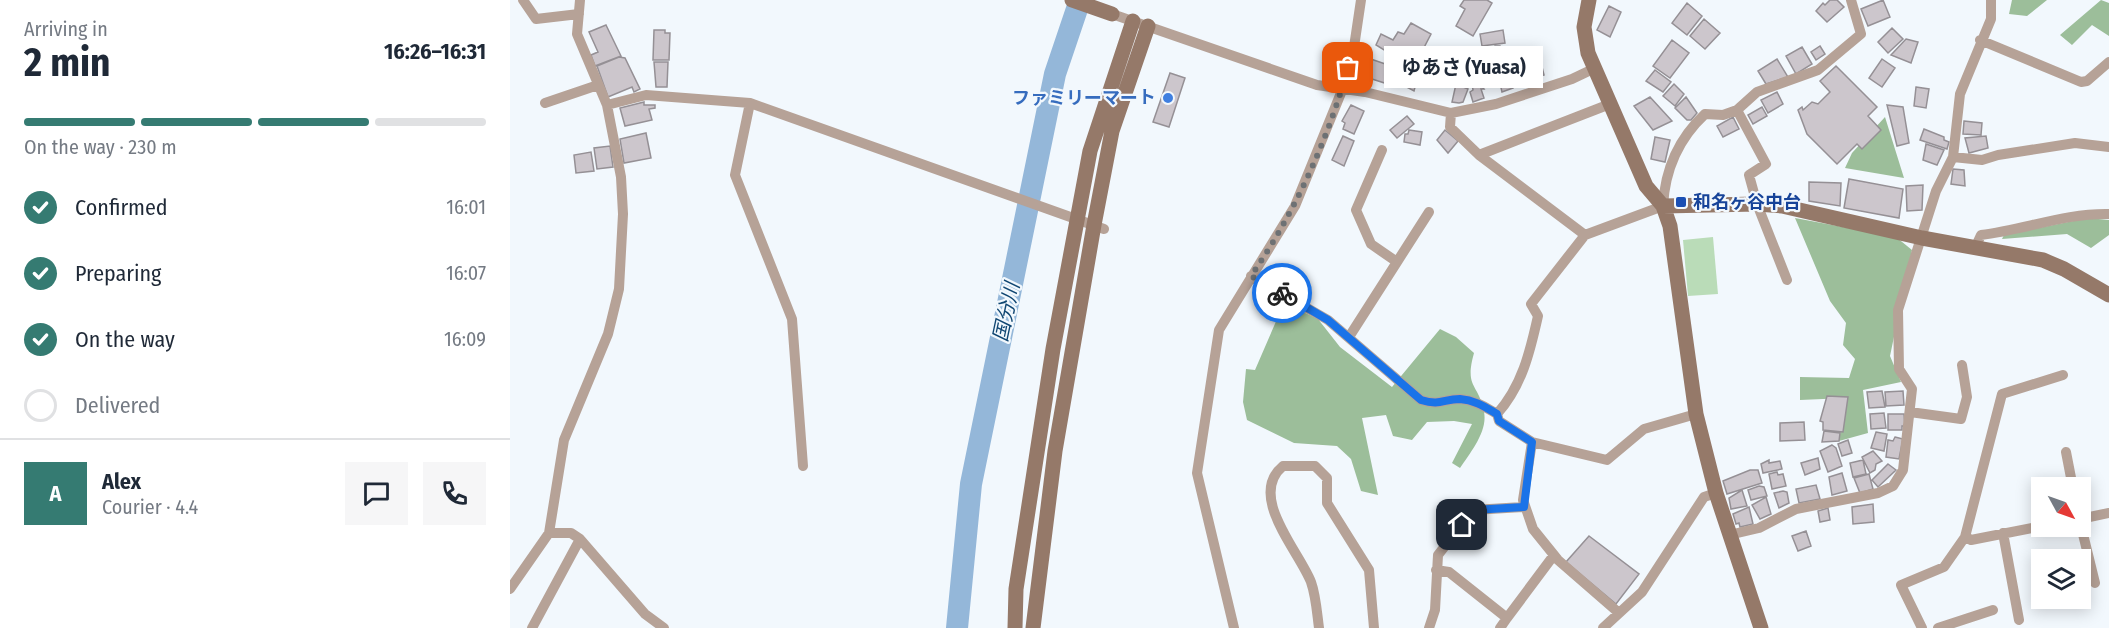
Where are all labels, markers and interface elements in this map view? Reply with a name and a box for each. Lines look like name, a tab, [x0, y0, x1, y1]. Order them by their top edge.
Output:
text: Arriving in	[24, 17, 108, 41]
text: 16:26–16:31	[384, 38, 486, 65]
text: 2 min	[24, 40, 110, 86]
pin	[1322, 42, 1373, 93]
callout: ゆあさ (Yuasa)	[1384, 47, 1543, 89]
icon: bag	[1331, 51, 1364, 84]
text: ゆあさ (Yuasa)	[1401, 55, 1526, 79]
place label: ファミリーマート	[1012, 87, 1156, 109]
marker: ファミリーマート	[1161, 91, 1175, 105]
text: On the way · 230 m	[24, 135, 177, 159]
icon: check	[24, 191, 57, 224]
place label: 和名ヶ谷中台	[1693, 191, 1801, 213]
text: Confirmed	[75, 194, 168, 221]
text: 16:01	[446, 195, 486, 219]
marker: 和名ヶ谷中台	[1674, 195, 1688, 209]
icon: check	[24, 257, 57, 290]
text: Preparing	[75, 260, 161, 287]
text: 16:07	[446, 261, 486, 285]
courier	[1252, 263, 1312, 323]
icon: bike	[1266, 277, 1299, 310]
water label: 国分川	[988, 278, 1024, 344]
icon: check	[24, 323, 57, 356]
text: On the way	[75, 326, 175, 353]
text: 16:09	[444, 327, 486, 351]
text: Delivered	[75, 392, 160, 419]
button: chat	[345, 462, 408, 525]
button: phone	[423, 462, 486, 525]
text: Alex	[102, 468, 141, 495]
north arrow	[2031, 477, 2091, 537]
map controls	[2031, 477, 2091, 609]
text: A	[50, 480, 61, 507]
text: Courier · 4.4	[102, 495, 198, 519]
pin	[1436, 499, 1487, 550]
icon: home	[1445, 508, 1478, 541]
button: layers	[2031, 549, 2091, 609]

